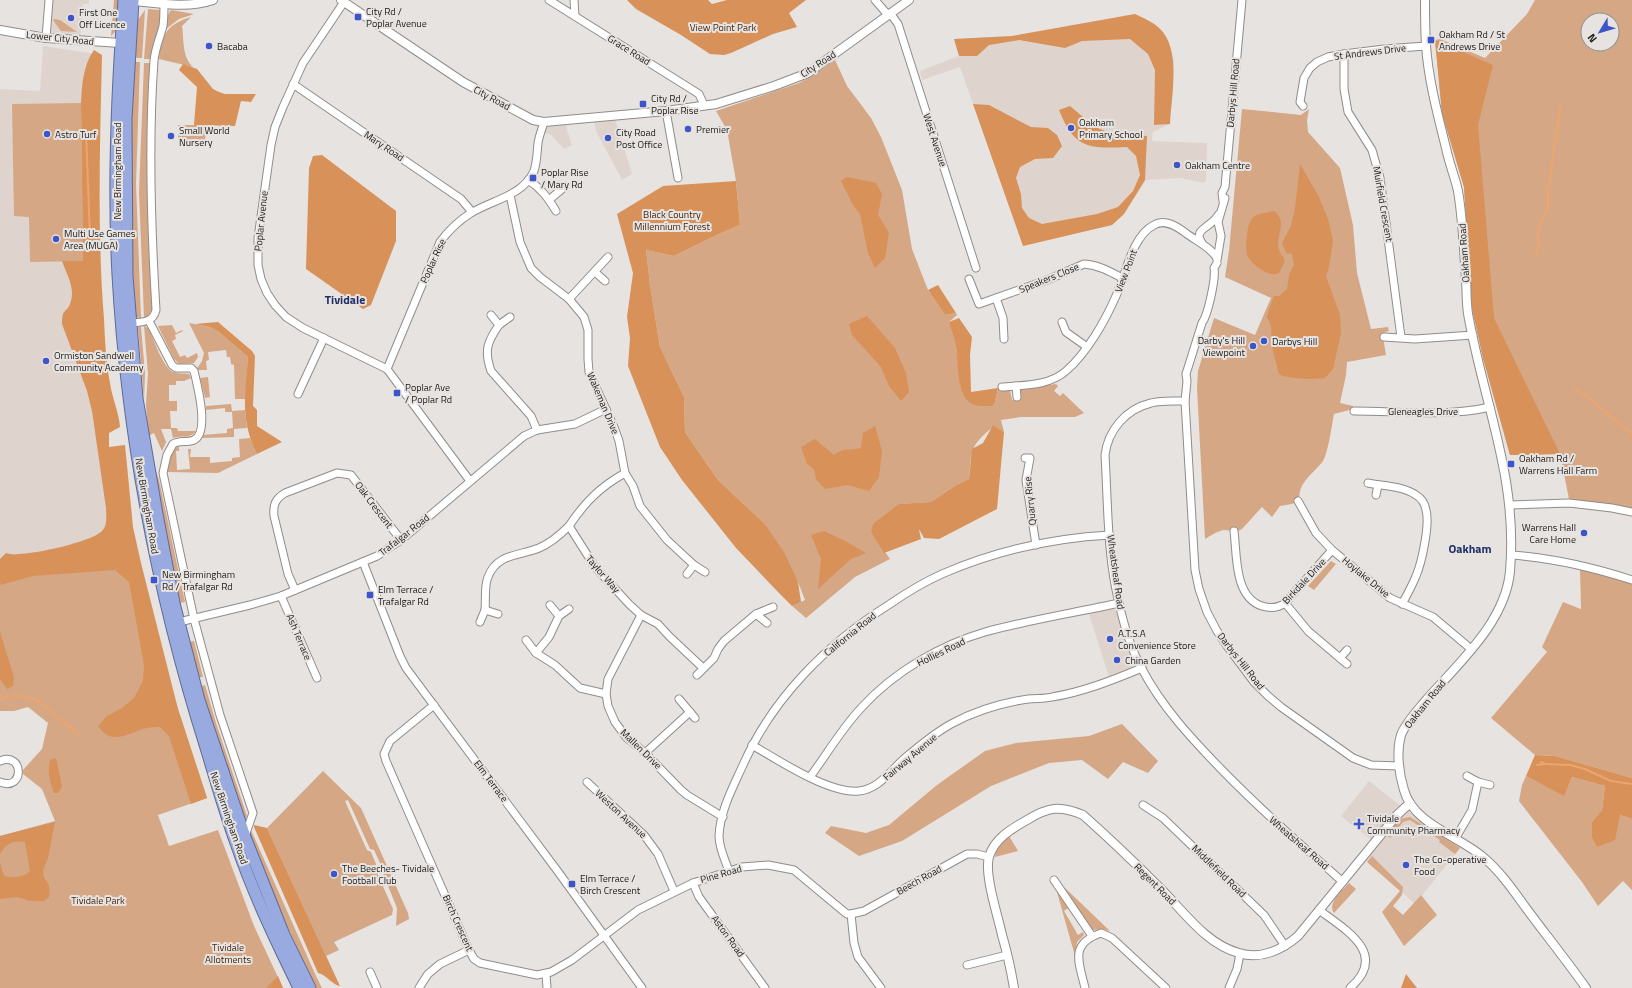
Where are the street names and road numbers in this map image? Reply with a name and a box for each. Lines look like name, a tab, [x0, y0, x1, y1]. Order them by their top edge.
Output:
street label: Lower City Road	[25, 27, 95, 49]
street label: Grace Road	[605, 31, 653, 69]
street label: St Andrews Drive	[1333, 40, 1407, 64]
street label: City Road	[797, 47, 839, 81]
street label: Darbys Hill Road	[1223, 58, 1243, 128]
street label: City Road	[471, 82, 513, 114]
street label: West Avenue	[919, 111, 951, 169]
street label: New Birmingham Road	[110, 123, 125, 220]
street label: Mary Road	[361, 127, 407, 165]
street label: Muirfield Crescent	[1369, 165, 1397, 243]
street label: Poplar Avenue	[250, 190, 272, 252]
street label: Oakham Road	[1454, 223, 1474, 283]
street label: Poplar Rise	[416, 236, 450, 286]
street label: View Point	[1111, 247, 1141, 295]
street label: Speakers Close	[1017, 259, 1081, 297]
street label: Wakeman Drive	[583, 370, 623, 436]
street label: Gleneagles Drive	[1388, 404, 1458, 419]
street label: New Birmingham Road	[131, 457, 163, 555]
street label: Quarry Rise	[1020, 476, 1040, 526]
street label: Oak Crescent	[351, 478, 397, 532]
street label: Trafalgar Road	[375, 510, 433, 560]
street label: Wheatsheaf Road	[1103, 534, 1129, 610]
street label: Taylor Way	[582, 552, 624, 596]
street label: Hoylake Drive	[1339, 553, 1393, 601]
street label: Birkdale Drive	[1279, 555, 1329, 607]
street label: California Road	[821, 608, 879, 660]
street label: Ash Terrace	[283, 612, 315, 662]
street label: Darbys Hill Road	[1214, 629, 1268, 693]
street label: Hollies Road	[914, 634, 968, 670]
street label: Oakham Road	[1401, 676, 1449, 732]
street label: Mallen Drive	[617, 725, 665, 773]
street label: Fairway Avenue	[880, 730, 940, 784]
street label: Elm Terrace	[470, 757, 512, 805]
street label: New Birmingham Road	[206, 770, 252, 866]
street label: Weston Avenue	[592, 786, 650, 842]
street label: Wheatsheaf Road	[1266, 813, 1332, 873]
street label: Middlefield Road	[1188, 841, 1250, 901]
street label: Regent Road	[1131, 860, 1179, 908]
street label: Pine Road	[699, 861, 743, 887]
street label: Beech Road	[894, 861, 944, 899]
street label: Birch Crescent	[439, 892, 477, 954]
street label: Aston Road	[708, 912, 748, 960]

